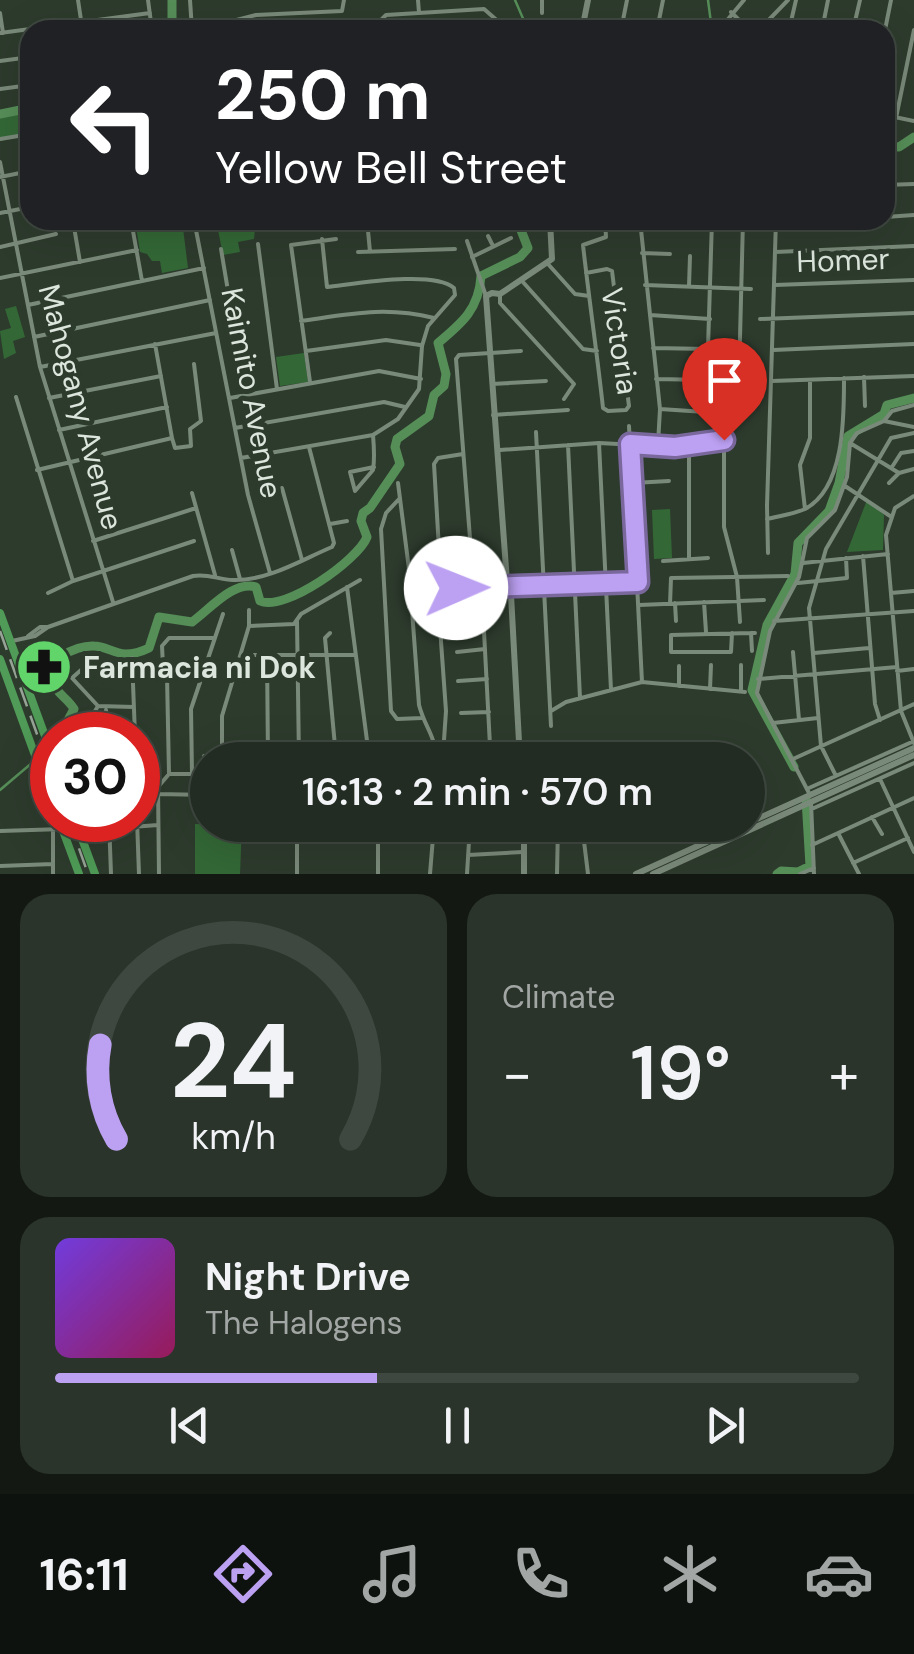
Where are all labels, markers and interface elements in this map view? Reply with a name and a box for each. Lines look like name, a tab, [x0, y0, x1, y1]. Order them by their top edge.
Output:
text: 250 m	[215, 50, 431, 141]
icon: left	[50, 60, 180, 190]
text: Yellow Bell Street	[215, 138, 567, 197]
street label: Homer	[796, 239, 890, 281]
street label: Mahogany Avenue	[30, 280, 132, 534]
street label: Kaimito Avenue	[213, 285, 291, 501]
street label: Victoria	[592, 285, 648, 397]
pin	[682, 338, 767, 441]
icon: arrive	[697, 353, 752, 408]
position arrow	[404, 536, 508, 640]
pharmacy icon: Farmacia ni Dok	[14, 637, 74, 697]
place label: Farmacia ni Dok	[83, 648, 316, 687]
speed limit sign: 30	[30, 712, 160, 842]
text: 16:13 · 2 min · 570 m	[302, 767, 653, 817]
text: Climate	[502, 976, 616, 1018]
text: 24	[170, 994, 297, 1129]
text: 19°	[630, 1025, 731, 1122]
text: −	[502, 1038, 532, 1110]
text: +	[829, 1038, 859, 1110]
text: km/h	[191, 1114, 276, 1160]
text: Night Drive	[205, 1252, 411, 1302]
text: The Halogens	[205, 1302, 403, 1344]
icon: previous	[162, 1398, 217, 1453]
icon: pause	[430, 1398, 485, 1453]
icon: next	[698, 1398, 753, 1453]
icon: directions	[208, 1539, 278, 1609]
icon: music	[357, 1539, 427, 1609]
icon: phone	[506, 1539, 576, 1609]
icon: climate	[655, 1539, 725, 1609]
icon: car	[804, 1539, 874, 1609]
text: 16:11	[40, 1545, 129, 1604]

